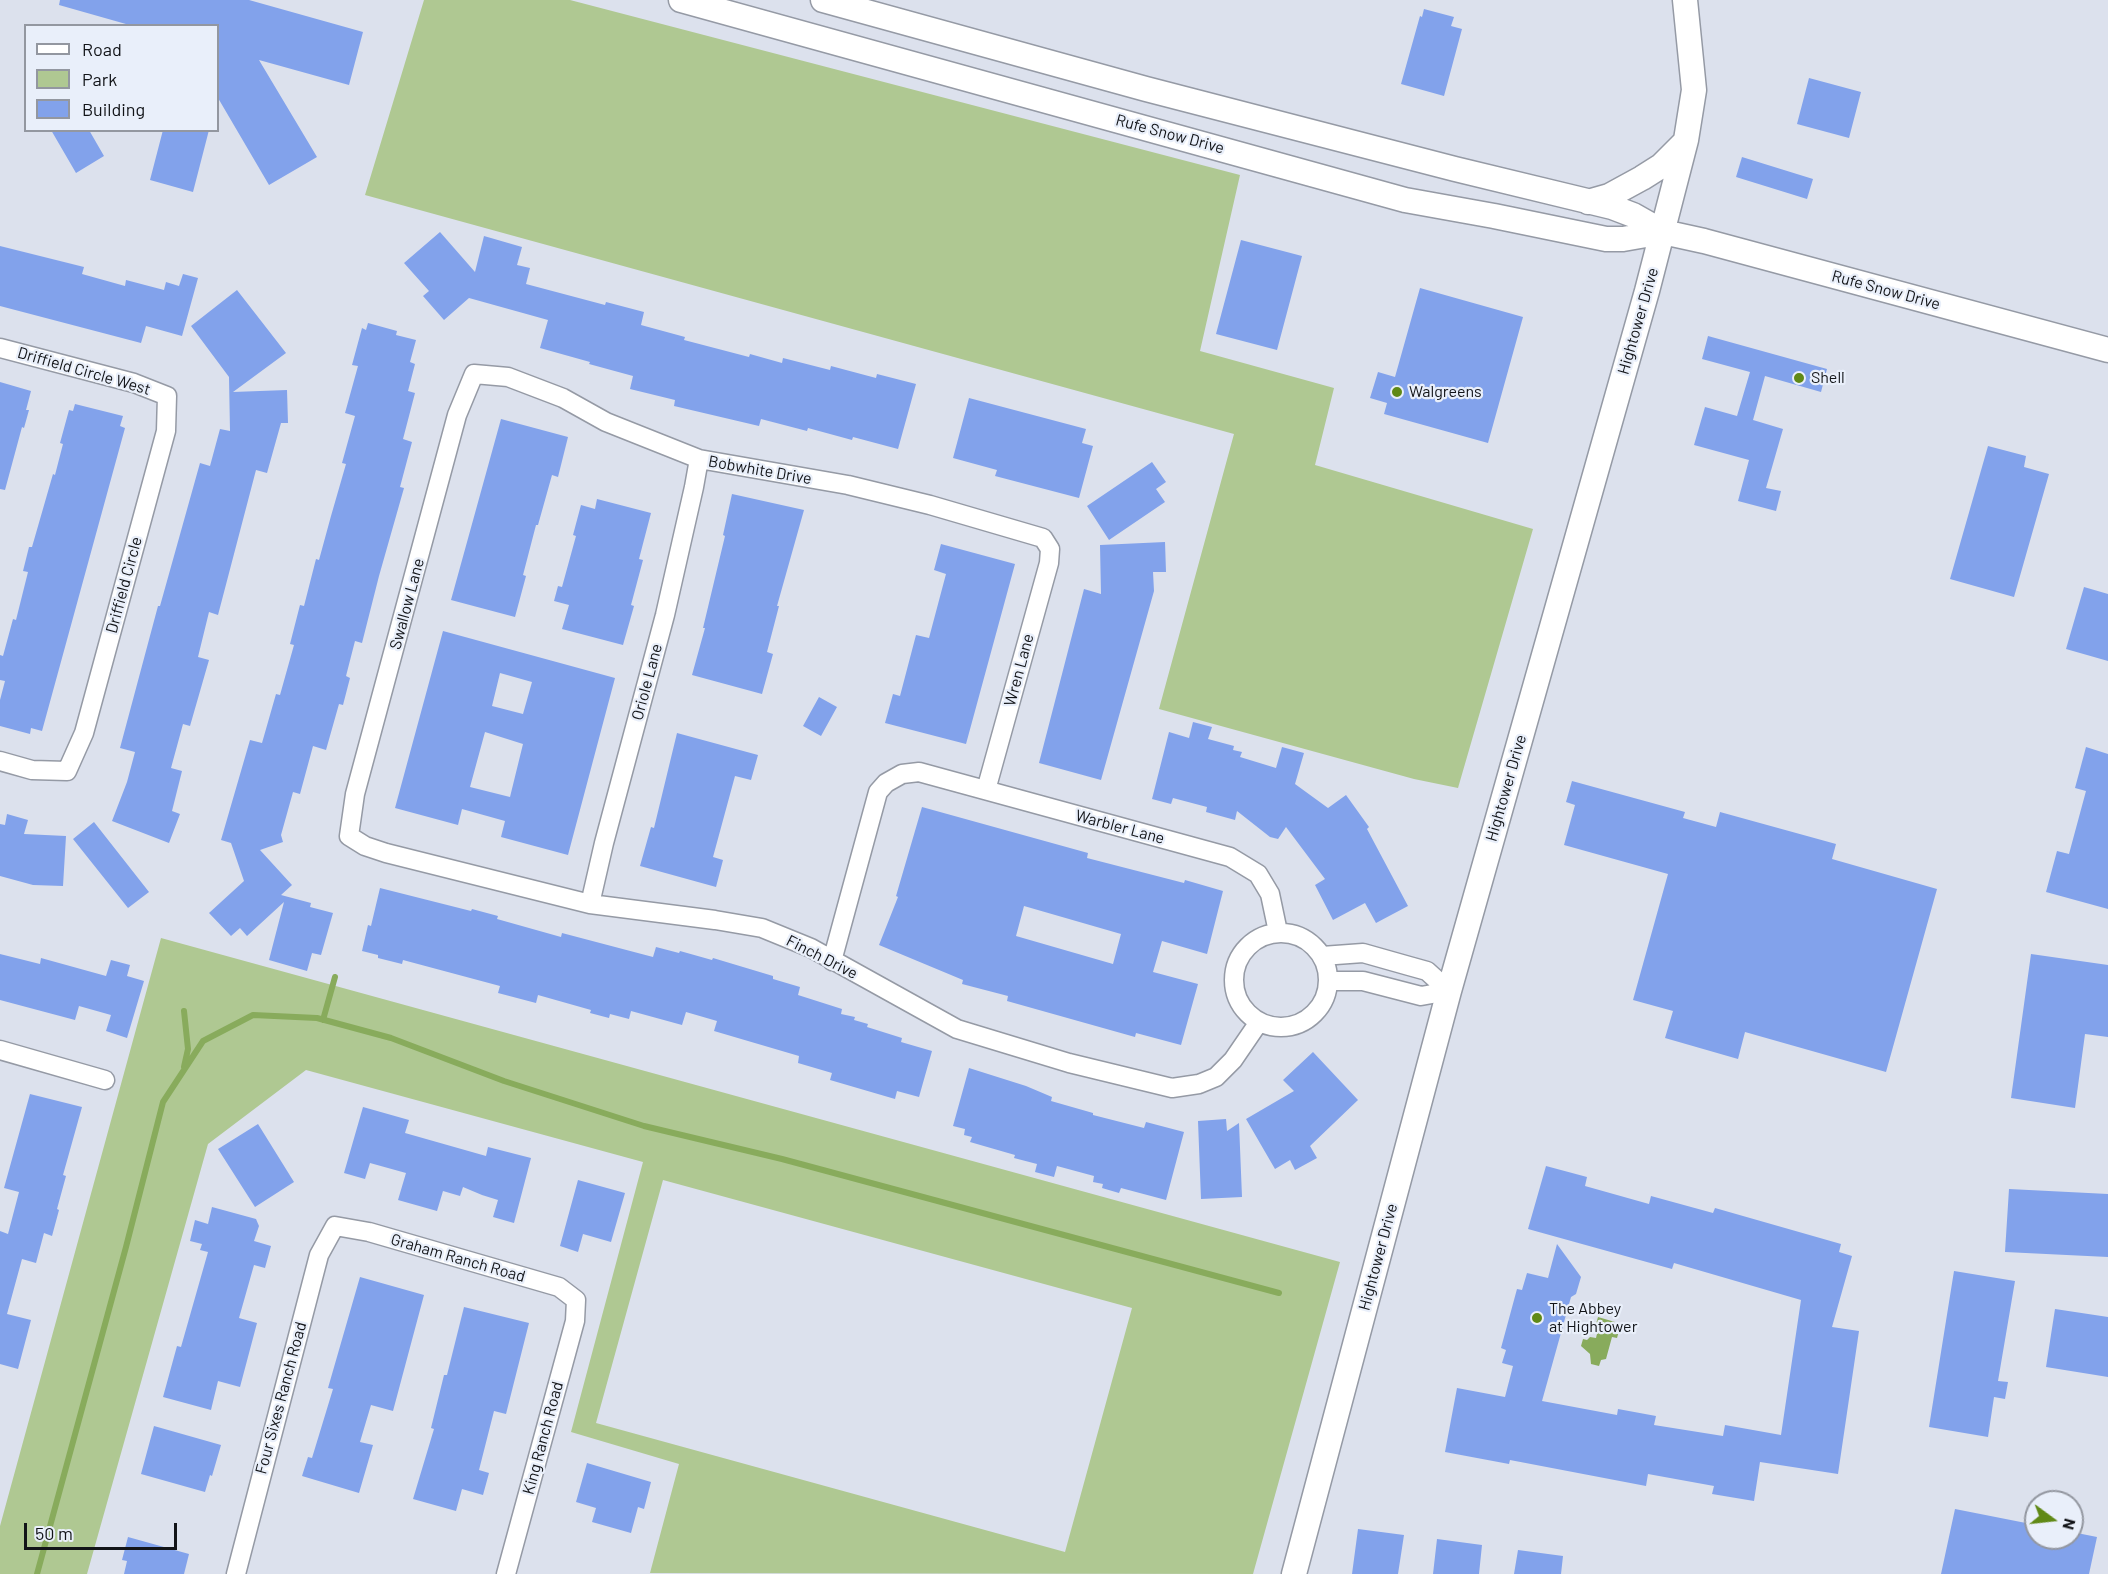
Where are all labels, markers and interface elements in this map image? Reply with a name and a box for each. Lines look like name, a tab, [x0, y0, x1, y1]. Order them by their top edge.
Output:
legend	[24, 24, 219, 132]
text: Road	[82, 38, 122, 60]
text: Park	[82, 68, 117, 90]
text: Building	[82, 98, 145, 120]
street label: Rufe Snow Drive	[1114, 110, 1226, 158]
street label: Hightower Drive	[1614, 265, 1662, 377]
street label: Rufe Snow Drive	[1830, 266, 1942, 314]
street label: Driffield Circle West	[15, 343, 153, 399]
place label: Shell	[1811, 368, 1845, 388]
marker: Shell	[1792, 371, 1806, 385]
place label: Walgreens	[1409, 382, 1482, 402]
marker: Walgreens	[1390, 385, 1404, 399]
street label: Bobwhite Drive	[707, 451, 813, 489]
street label: Driffield Circle	[102, 535, 146, 635]
street label: Swallow Lane	[386, 556, 428, 652]
street label: Wren Lane	[1000, 632, 1038, 708]
street label: Oriole Lane	[628, 642, 666, 722]
street label: Hightower Drive	[1482, 732, 1530, 844]
street label: Warbler Lane	[1073, 806, 1167, 848]
street label: Finch Drive	[783, 931, 861, 983]
street label: Hightower Drive	[1354, 1201, 1402, 1313]
street label: Graham Ranch Road	[389, 1230, 527, 1286]
place label: The Abbey at Hightower	[1549, 1299, 1637, 1337]
marker: The Abbey at Hightower	[1530, 1311, 1544, 1325]
street label: Four Sixes Ranch Road	[251, 1320, 311, 1476]
street label: King Ranch Road	[519, 1379, 567, 1497]
north arrow	[2024, 1490, 2084, 1550]
scale bar	[27, 1511, 180, 1549]
text: N	[2059, 1517, 2080, 1532]
text: 50 m	[35, 1522, 73, 1544]

